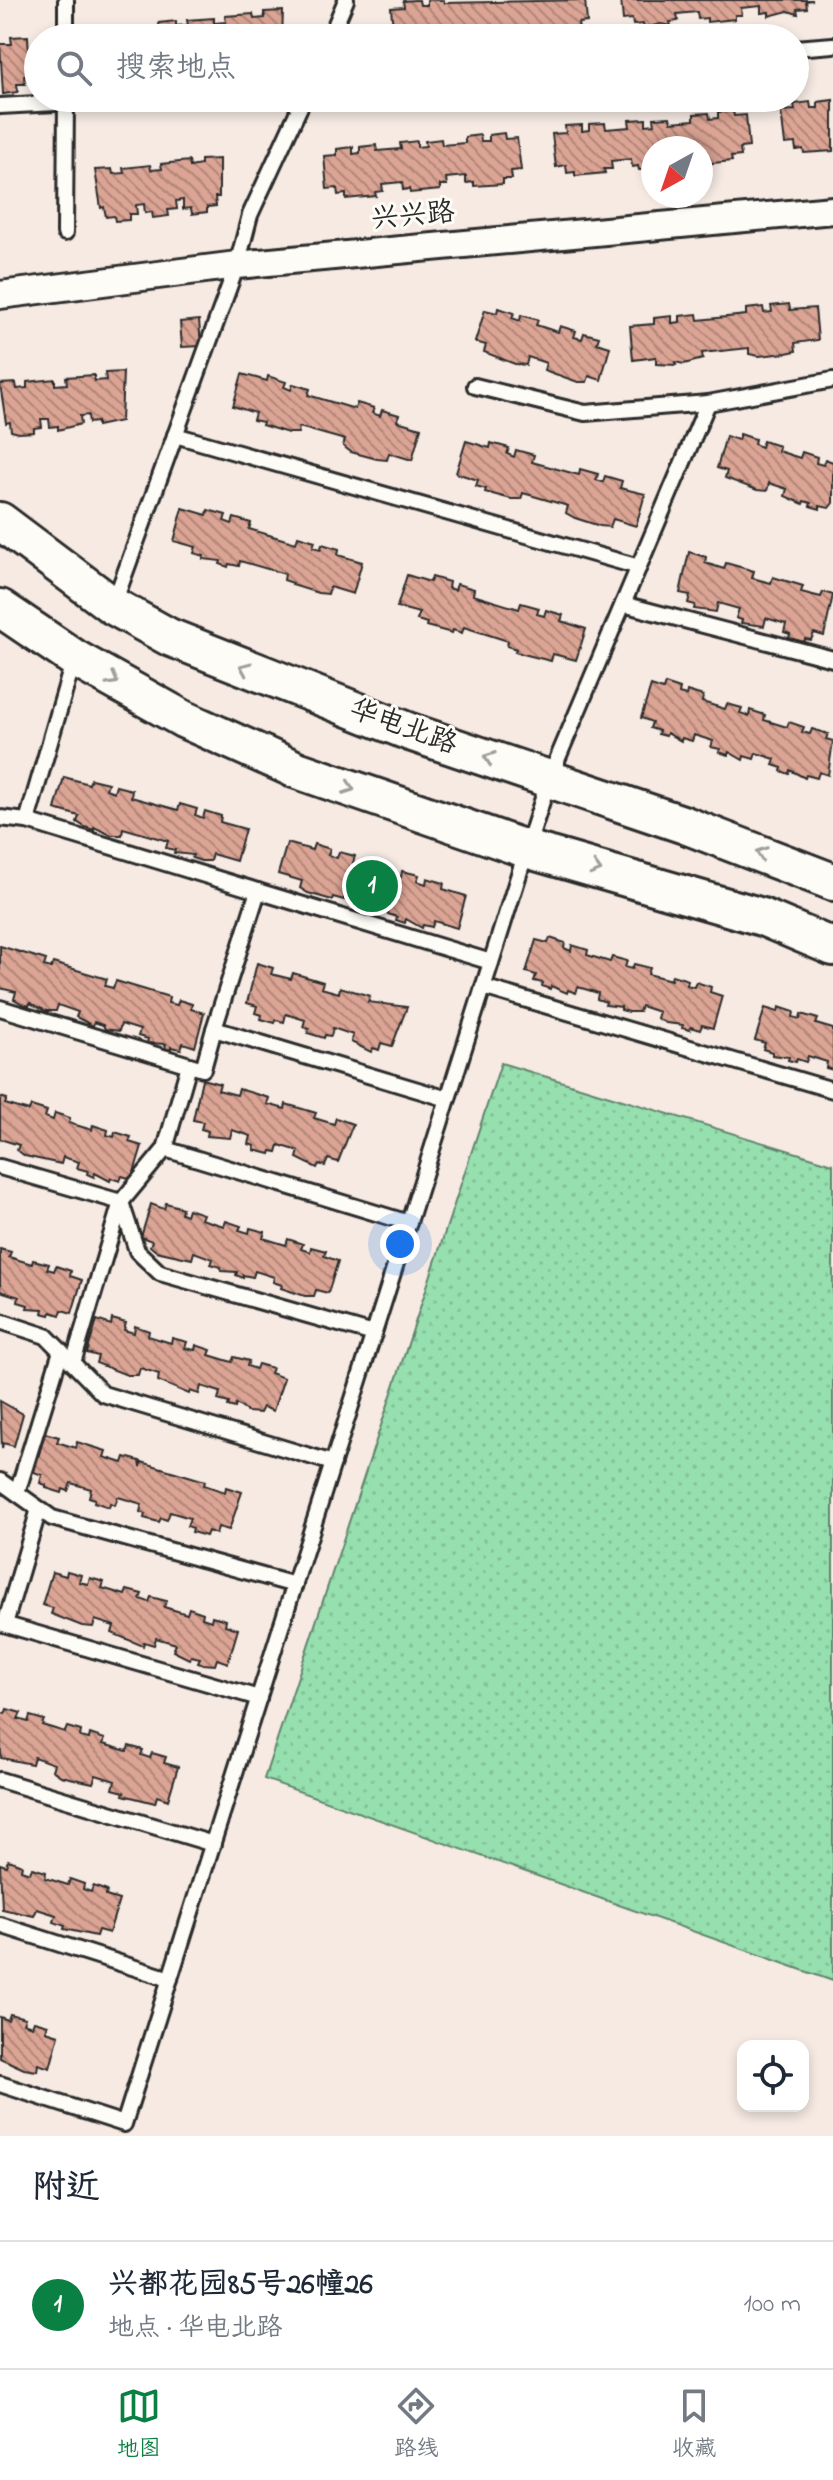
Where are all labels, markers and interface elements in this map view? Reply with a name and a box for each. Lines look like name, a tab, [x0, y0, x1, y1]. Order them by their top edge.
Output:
search box	[24, 24, 809, 112]
icon: search	[52, 46, 96, 90]
text: 搜索地点	[116, 47, 236, 91]
north arrow	[641, 136, 713, 208]
street label: 兴兴路	[369, 193, 457, 241]
one-way arrow	[239, 661, 253, 678]
one-way arrow	[104, 670, 119, 686]
street label: 华电北路	[343, 690, 463, 766]
one-way arrow	[482, 752, 496, 768]
one-way arrow	[341, 779, 355, 795]
one-way arrow	[755, 846, 769, 862]
pin: 1	[346, 856, 398, 916]
one-way arrow	[588, 860, 602, 876]
your location	[380, 1224, 420, 1264]
map controls	[737, 2040, 809, 2112]
button: locate	[737, 2040, 809, 2112]
text: 附近	[32, 2164, 100, 2214]
text: 兴都花园85号26幢26	[108, 2264, 373, 2308]
text: 1	[54, 2286, 62, 2324]
text: 100 m	[744, 2286, 801, 2324]
text: 地点 · 华电北路	[108, 2310, 283, 2348]
tab: 地图	[117, 2384, 161, 2466]
tab: 路线	[394, 2384, 438, 2466]
tab: 收藏	[672, 2384, 716, 2466]

